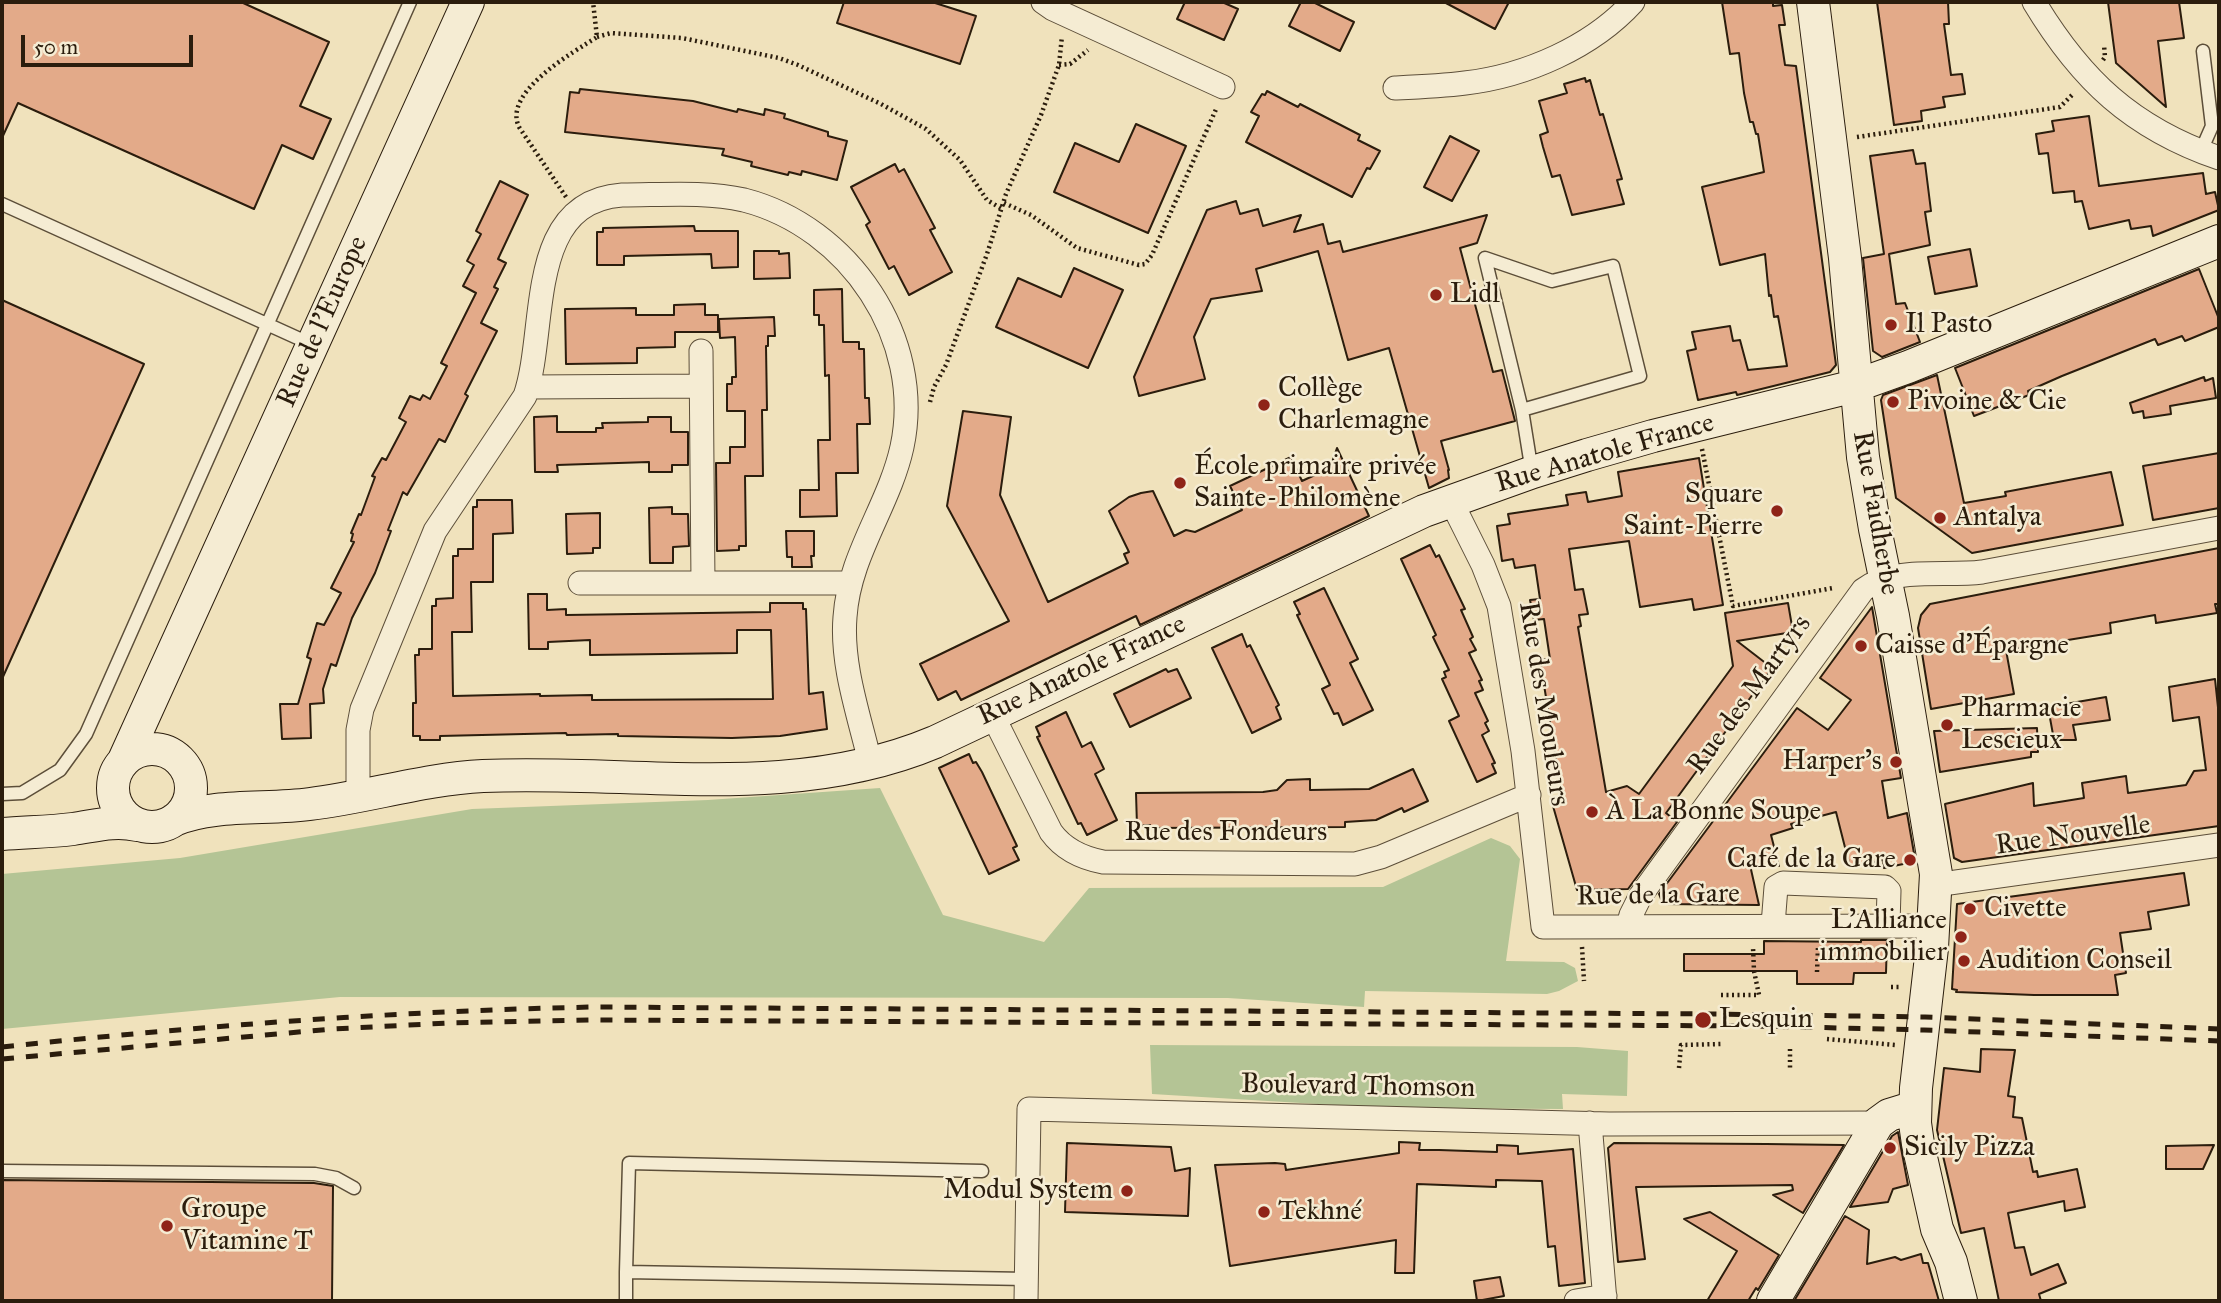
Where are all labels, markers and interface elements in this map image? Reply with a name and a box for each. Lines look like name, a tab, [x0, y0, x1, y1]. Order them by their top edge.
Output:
scale bar	[24, 21, 196, 65]
text: 50 m	[34, 34, 78, 60]
street label: Rue de l'Europe	[270, 231, 376, 413]
place label: Lidl	[1450, 278, 1500, 312]
marker: Lidl	[1428, 287, 1444, 303]
place label: Il Pasto	[1905, 308, 1992, 342]
marker: Il Pasto	[1883, 317, 1899, 333]
place label: Collège Charlemagne	[1278, 372, 1429, 438]
place label: Pivoine & Cie	[1907, 385, 2067, 419]
marker: Pivoine & Cie	[1885, 394, 1901, 410]
marker: Collège Charlemagne	[1256, 397, 1272, 413]
street label: Rue Anatole France	[1492, 407, 1718, 501]
street label: Rue Faidherbe	[1844, 428, 1906, 598]
place label: École primaire privée Sainte-Philomène	[1194, 450, 1437, 516]
marker: École primaire privée Sainte-Philomène	[1172, 475, 1188, 491]
place label: Square Saint-Pierre	[1623, 478, 1763, 544]
place label: Antalya	[1954, 501, 2042, 535]
marker: Square Saint-Pierre	[1769, 503, 1785, 519]
marker: Antalya	[1932, 510, 1948, 526]
street label: Rue des Mouleurs	[1510, 599, 1576, 809]
street label: Rue Anatole France	[973, 608, 1191, 734]
street label: Rue des Martyrs	[1681, 609, 1819, 781]
place label: Caisse d'Épargne	[1875, 629, 2069, 663]
marker: Caisse d'Épargne	[1853, 638, 1869, 654]
place label: Pharmacie Lescieux	[1961, 692, 2081, 758]
marker: Pharmacie Lescieux	[1939, 717, 1955, 733]
place label: Harper's	[1782, 745, 1882, 779]
marker: Harper's	[1888, 754, 1904, 770]
place label: À La Bonne Soupe	[1606, 795, 1821, 829]
marker: À La Bonne Soupe	[1584, 804, 1600, 820]
street label: Rue Nouvelle	[1993, 809, 2153, 863]
street label: Rue des Fondeurs	[1125, 816, 1327, 850]
place label: Café de la Gare	[1727, 843, 1896, 877]
marker: Café de la Gare	[1902, 852, 1918, 868]
street label: Rue de la Gare	[1576, 878, 1740, 914]
place label: Civette	[1984, 892, 2067, 926]
marker: Civette	[1962, 901, 1978, 917]
place label: L'Alliance immobilier	[1820, 904, 1947, 970]
marker: L'Alliance immobilier	[1953, 929, 1969, 945]
place label: Audition Conseil	[1978, 944, 2172, 978]
marker: Audition Conseil	[1956, 953, 1972, 969]
place label: Lesquin	[1719, 1003, 1813, 1037]
marker: Lesquin	[1693, 1010, 1713, 1030]
street label: Boulevard Thomson	[1240, 1068, 1476, 1106]
place label: Sicily Pizza	[1904, 1131, 2035, 1165]
marker: Sicily Pizza	[1882, 1140, 1898, 1156]
place label: Modul System	[943, 1174, 1113, 1208]
marker: Modul System	[1119, 1183, 1135, 1199]
place label: Groupe Vitamine T	[181, 1193, 313, 1259]
place label: Tekhné	[1278, 1195, 1362, 1229]
marker: Tekhné	[1256, 1204, 1272, 1220]
marker: Groupe Vitamine T	[159, 1218, 175, 1234]

